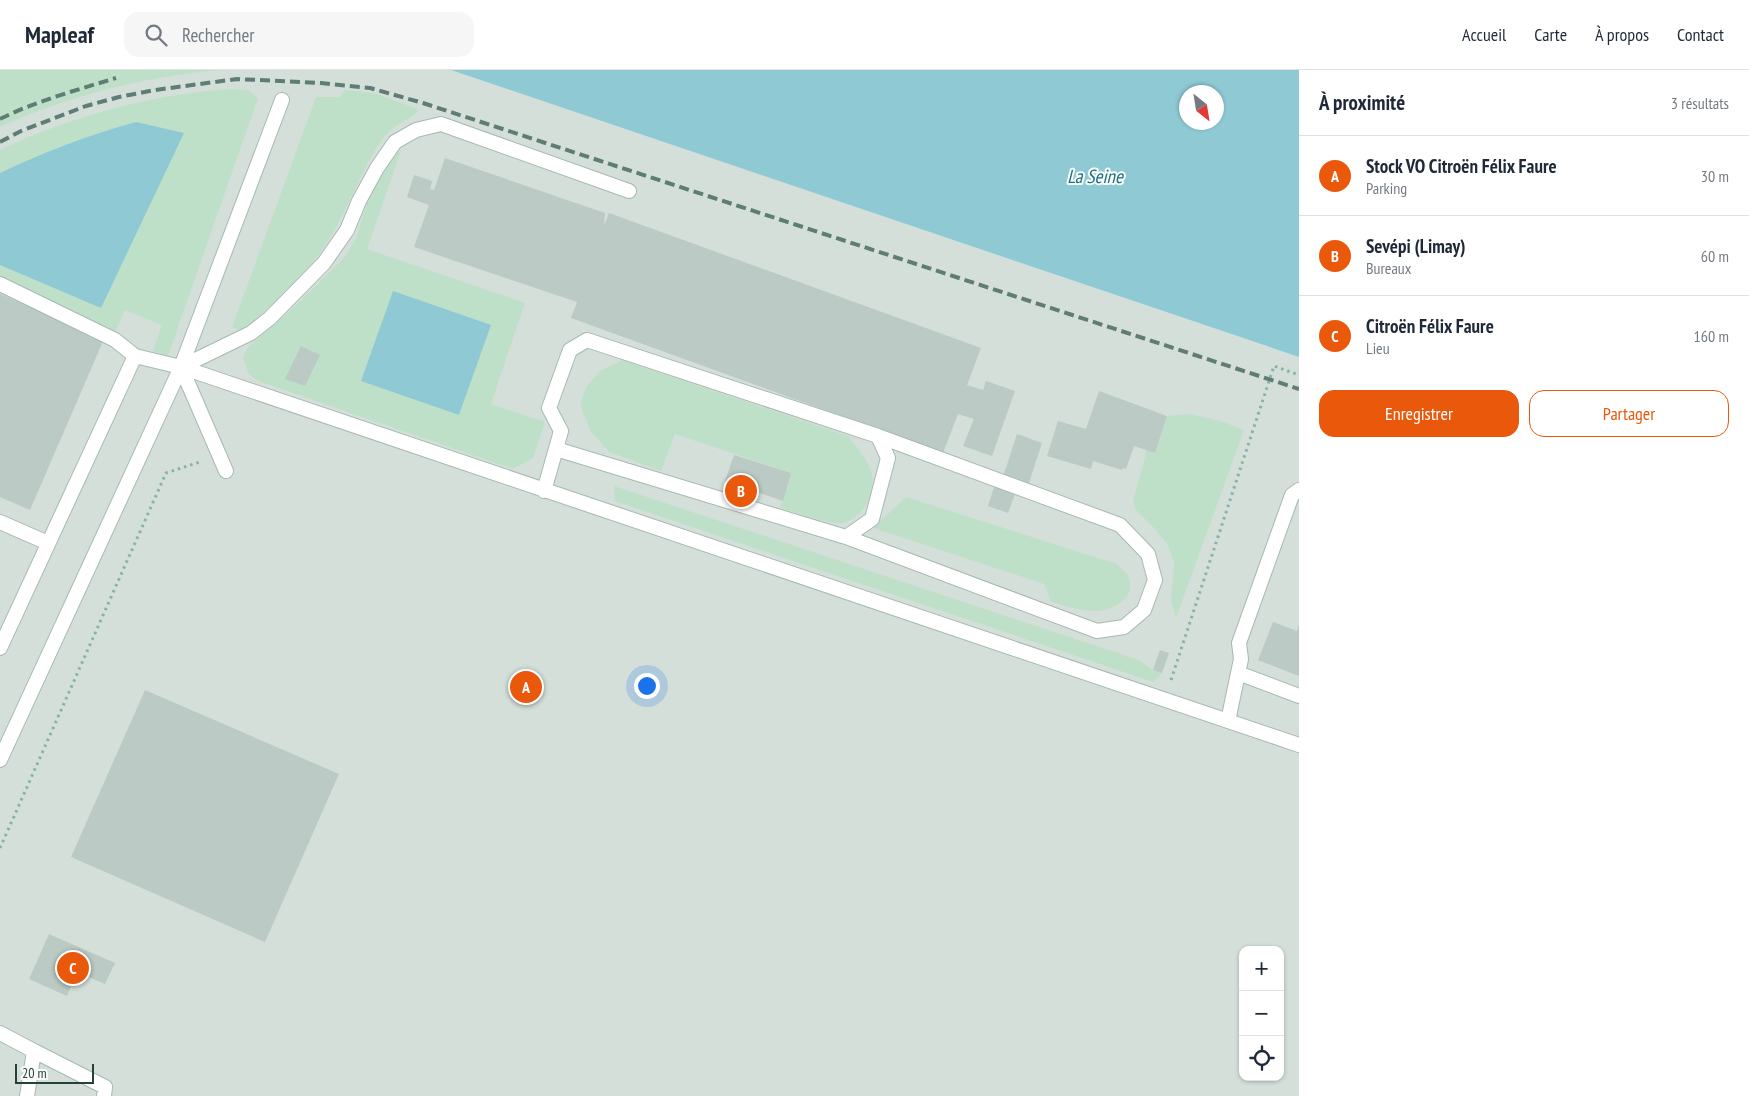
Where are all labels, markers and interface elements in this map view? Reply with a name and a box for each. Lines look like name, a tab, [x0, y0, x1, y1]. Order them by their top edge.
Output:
search box	[124, 12, 474, 57]
text: Mapleaf	[25, 19, 94, 50]
icon: search	[142, 21, 170, 49]
text: Rechercher	[182, 23, 254, 47]
text: Accueil	[1462, 23, 1506, 46]
text: Carte	[1534, 23, 1567, 46]
text: À propos	[1595, 23, 1649, 46]
text: Contact	[1677, 23, 1724, 46]
north arrow	[1179, 85, 1224, 130]
text: À proximité	[1319, 89, 1405, 116]
text: 3 résultats	[1671, 93, 1729, 113]
text: Stock VO Citroën Félix Faure	[1366, 154, 1557, 178]
water label: La Seine	[1067, 164, 1124, 188]
text: A	[1331, 166, 1339, 186]
text: 30 m	[1701, 166, 1729, 186]
text: Parking	[1366, 178, 1407, 198]
text: Sevépi (Limay)	[1366, 234, 1465, 258]
text: B	[1331, 246, 1339, 266]
text: 60 m	[1701, 246, 1729, 266]
text: Bureaux	[1366, 258, 1411, 278]
text: Citroën Félix Faure	[1366, 314, 1494, 338]
text: C	[1331, 326, 1339, 346]
text: 160 m	[1694, 326, 1729, 346]
text: Lieu	[1366, 338, 1390, 358]
button: Enregistrer	[1319, 390, 1519, 437]
button: Partager	[1529, 390, 1729, 437]
pin: B	[725, 472, 757, 510]
pin: A	[510, 668, 542, 706]
your location	[634, 673, 660, 699]
map controls	[1239, 946, 1284, 1081]
button: +	[1239, 946, 1284, 991]
pin: C	[57, 949, 89, 987]
button: −	[1239, 991, 1284, 1036]
button: locate	[1239, 1036, 1284, 1081]
scale bar	[15, 1061, 94, 1084]
text: 20 m	[22, 1064, 47, 1082]

